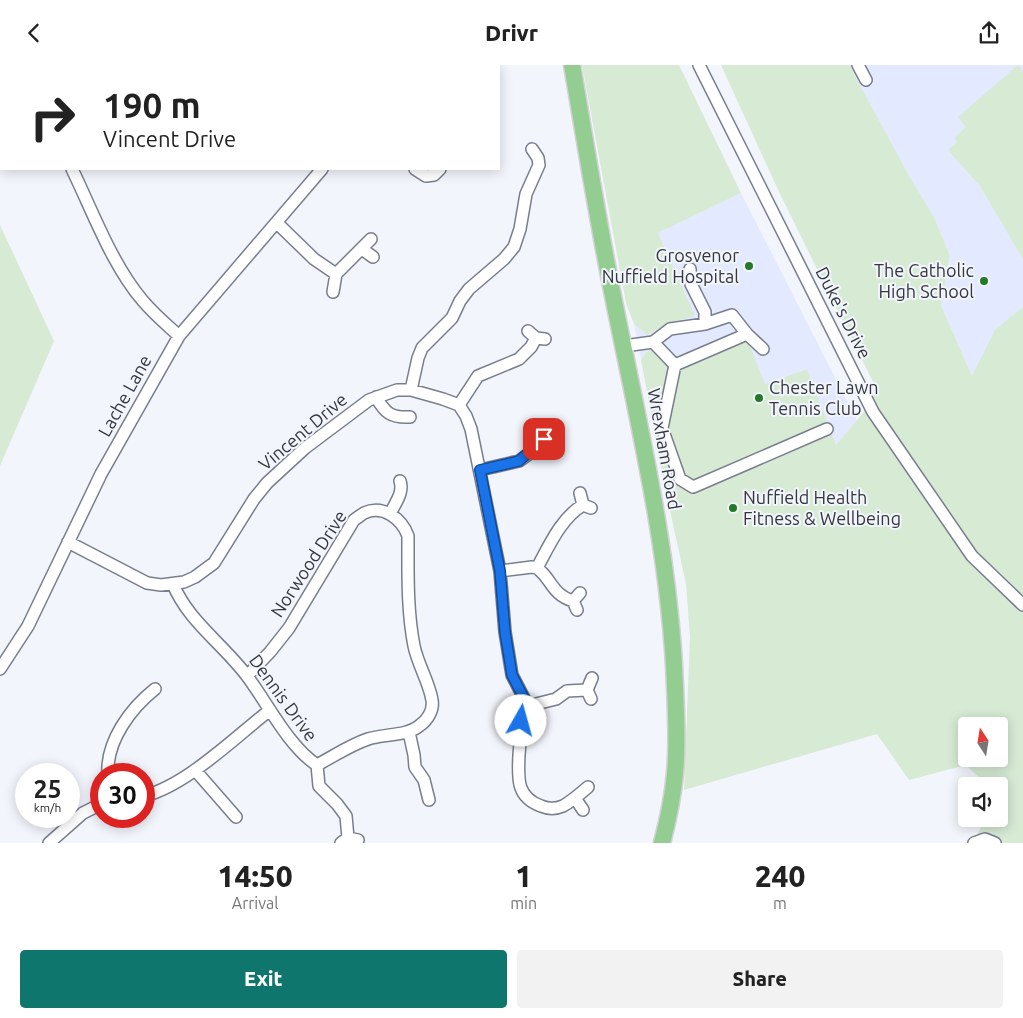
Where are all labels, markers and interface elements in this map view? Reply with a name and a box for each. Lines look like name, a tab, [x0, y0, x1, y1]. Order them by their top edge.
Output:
icon: back	[20, 19, 48, 47]
icon: share	[975, 19, 1003, 47]
text: Drivr	[485, 20, 538, 45]
icon: right	[20, 85, 85, 150]
text: 190 m	[103, 85, 201, 125]
text: Vincent Drive	[103, 126, 236, 151]
place label: Grosvenor Nuffield Hospital	[602, 245, 739, 286]
marker: Grosvenor Nuffield Hospital	[743, 260, 755, 272]
place label: The Catholic High School	[874, 260, 974, 301]
street label: Duke's Drive	[812, 263, 876, 362]
marker: The Catholic High School	[978, 275, 990, 287]
street label: Lache Lane	[94, 351, 155, 440]
place label: Chester Lawn Tennis Club	[769, 377, 879, 418]
street label: Wrexham Road	[644, 387, 686, 511]
street label: Vincent Drive	[254, 389, 351, 474]
marker: Chester Lawn Tennis Club	[753, 392, 765, 404]
pin	[523, 418, 565, 460]
icon: arrive	[530, 425, 558, 453]
place label: Nuffield Health Fitness & Wellbeing	[743, 487, 901, 528]
marker: Nuffield Health Fitness & Wellbeing	[727, 502, 739, 514]
street label: Norwood Drive	[266, 507, 350, 620]
street label: Dennis Drive	[246, 650, 322, 745]
position arrow	[494, 694, 546, 746]
north arrow	[958, 717, 1008, 767]
map controls	[958, 717, 1008, 827]
speed limit sign: 30	[90, 763, 155, 828]
text: 25	[33, 775, 62, 803]
button: sound	[958, 777, 1008, 827]
text: km/h	[34, 801, 61, 814]
text: 14:50	[218, 859, 293, 893]
text: 1	[515, 859, 532, 893]
text: 240	[755, 859, 805, 893]
text: Arrival	[232, 894, 278, 912]
text: min	[510, 894, 537, 912]
text: m	[773, 894, 787, 912]
button: Exit	[20, 950, 507, 1008]
button: Share	[517, 950, 1003, 1008]

